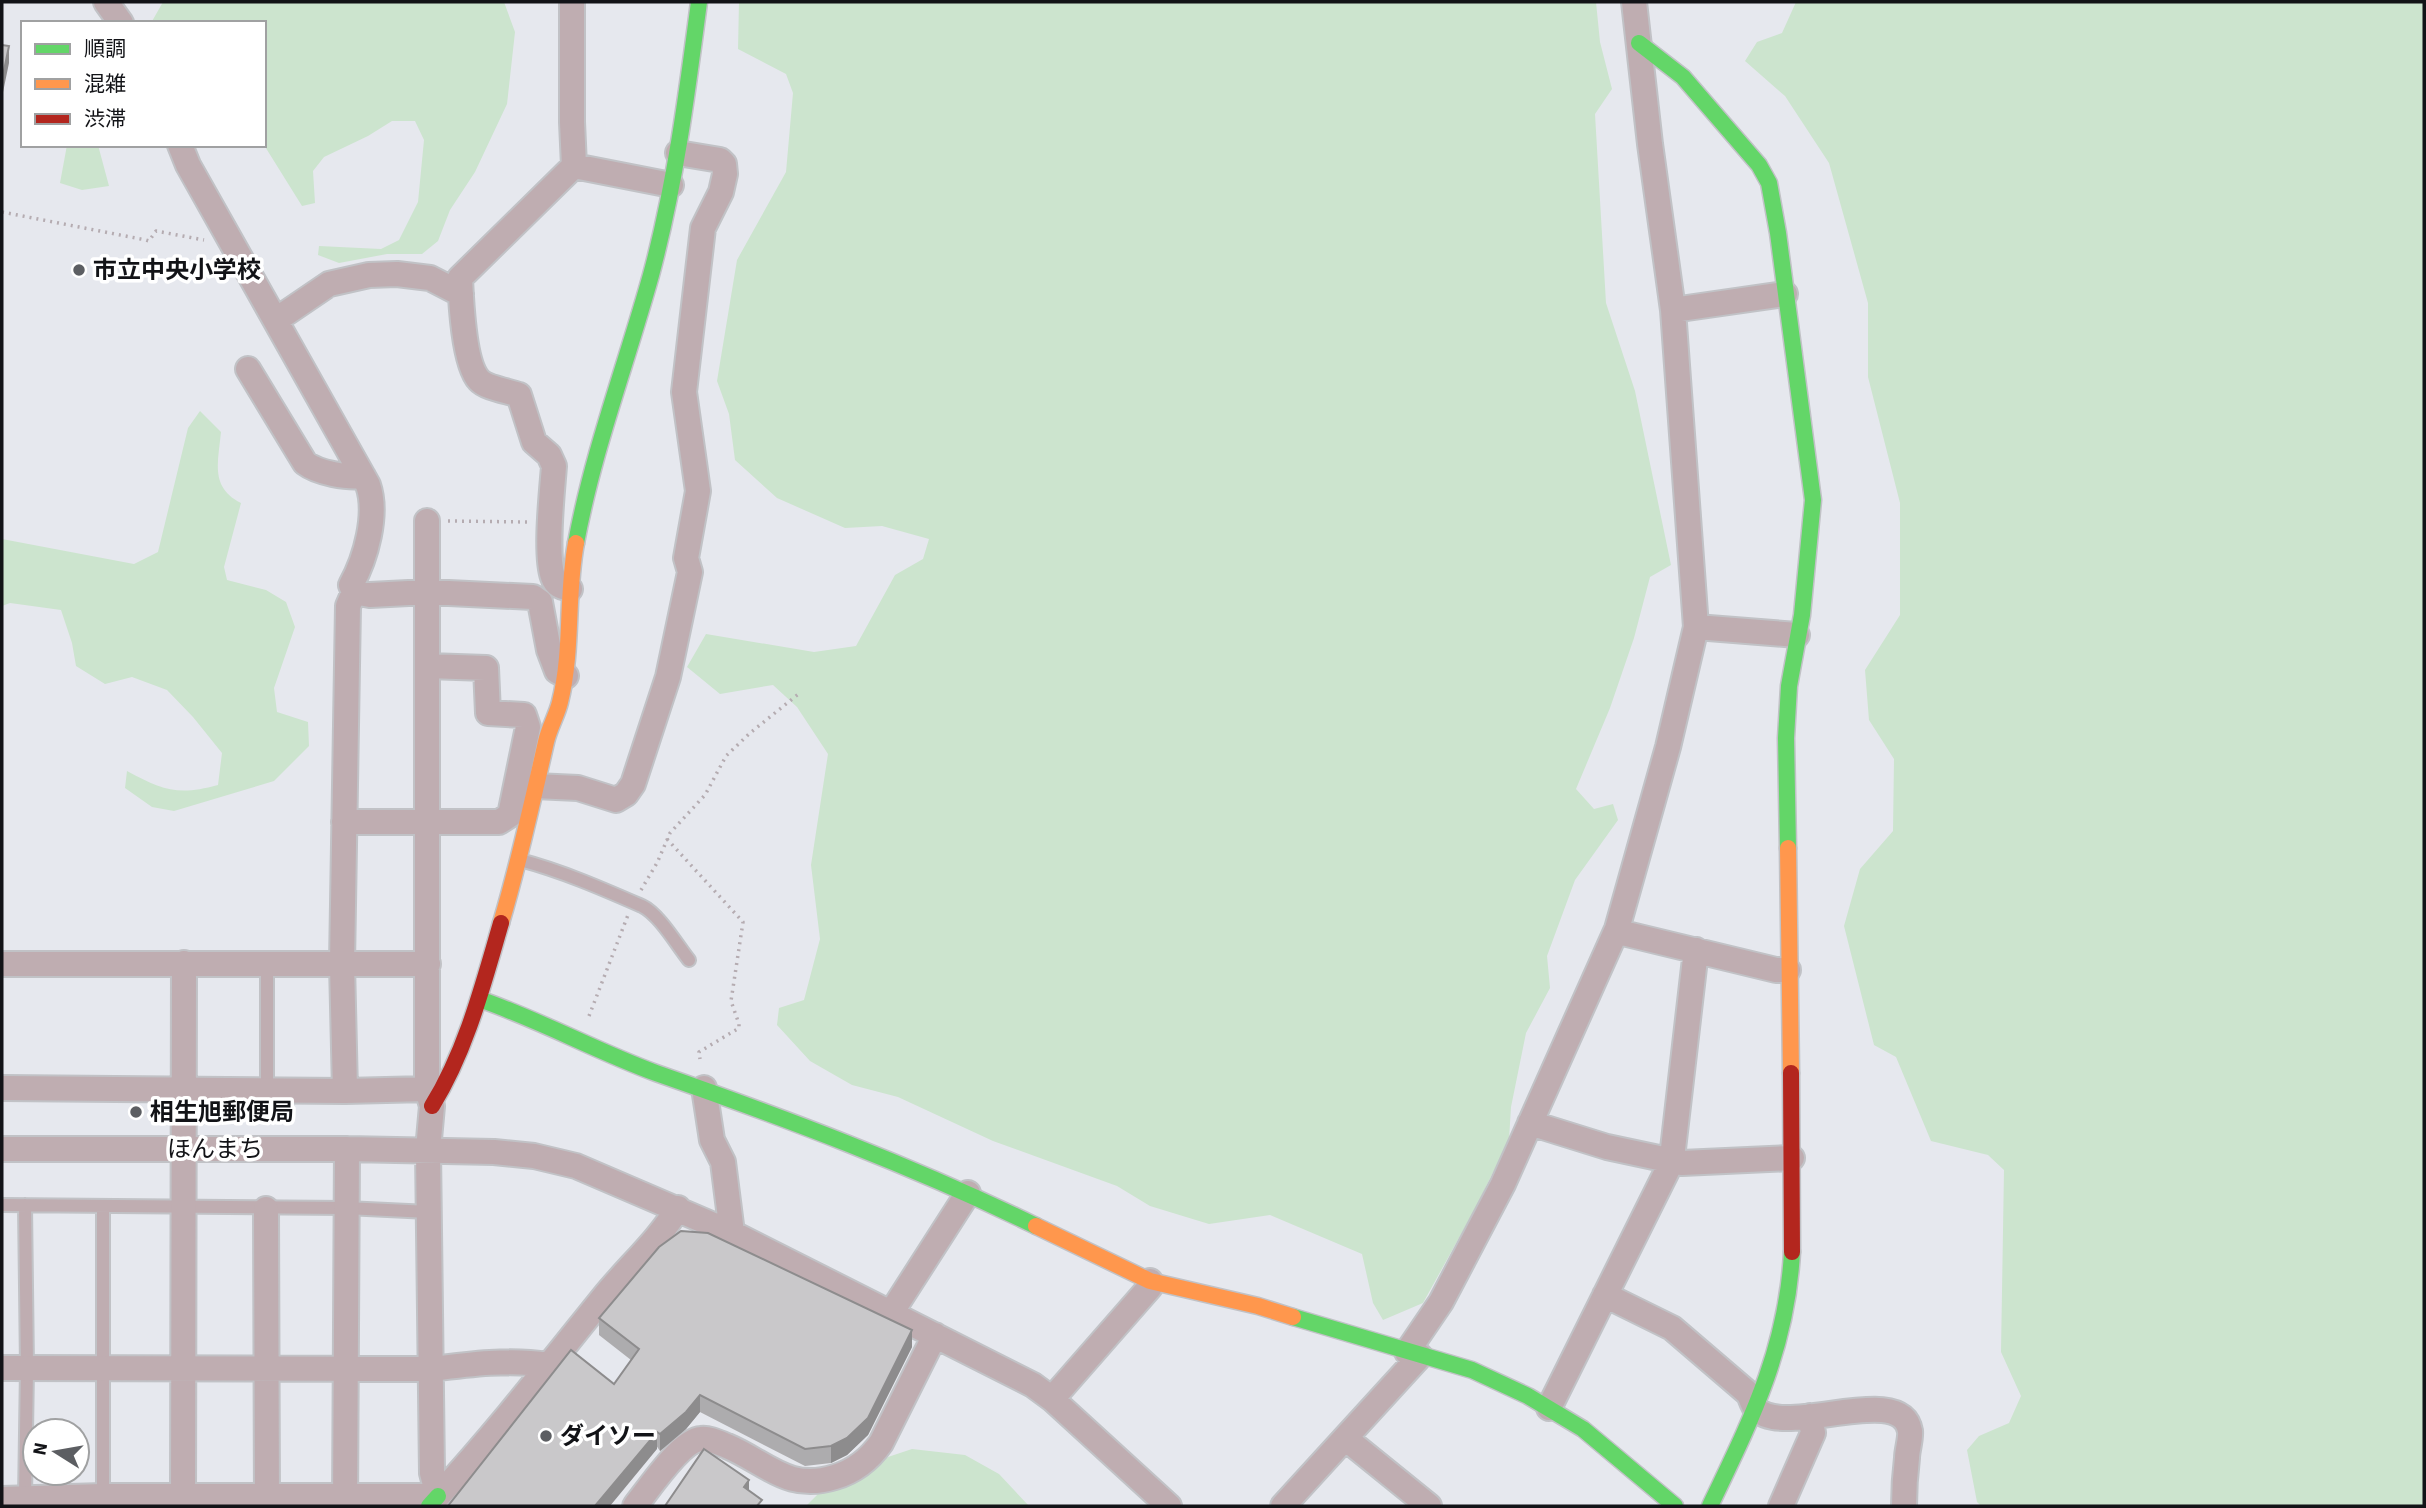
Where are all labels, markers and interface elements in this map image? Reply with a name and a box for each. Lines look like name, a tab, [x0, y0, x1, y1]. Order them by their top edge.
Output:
legend	[21, 21, 266, 147]
text: 順調	[84, 34, 126, 64]
text: 混雑	[84, 69, 126, 99]
text: 渋滞	[84, 104, 126, 134]
place label: 市立中央小学校	[93, 253, 261, 288]
marker: 市立中央小学校	[71, 262, 87, 278]
place label: 相生旭郵便局	[150, 1095, 294, 1130]
marker: 相生旭郵便局	[128, 1104, 144, 1120]
street label: ほんまち	[167, 1132, 263, 1167]
north arrow	[21, 1417, 91, 1487]
place label: ダイソー	[560, 1419, 656, 1454]
marker: ダイソー	[538, 1428, 554, 1444]
text: N	[26, 1440, 55, 1458]

